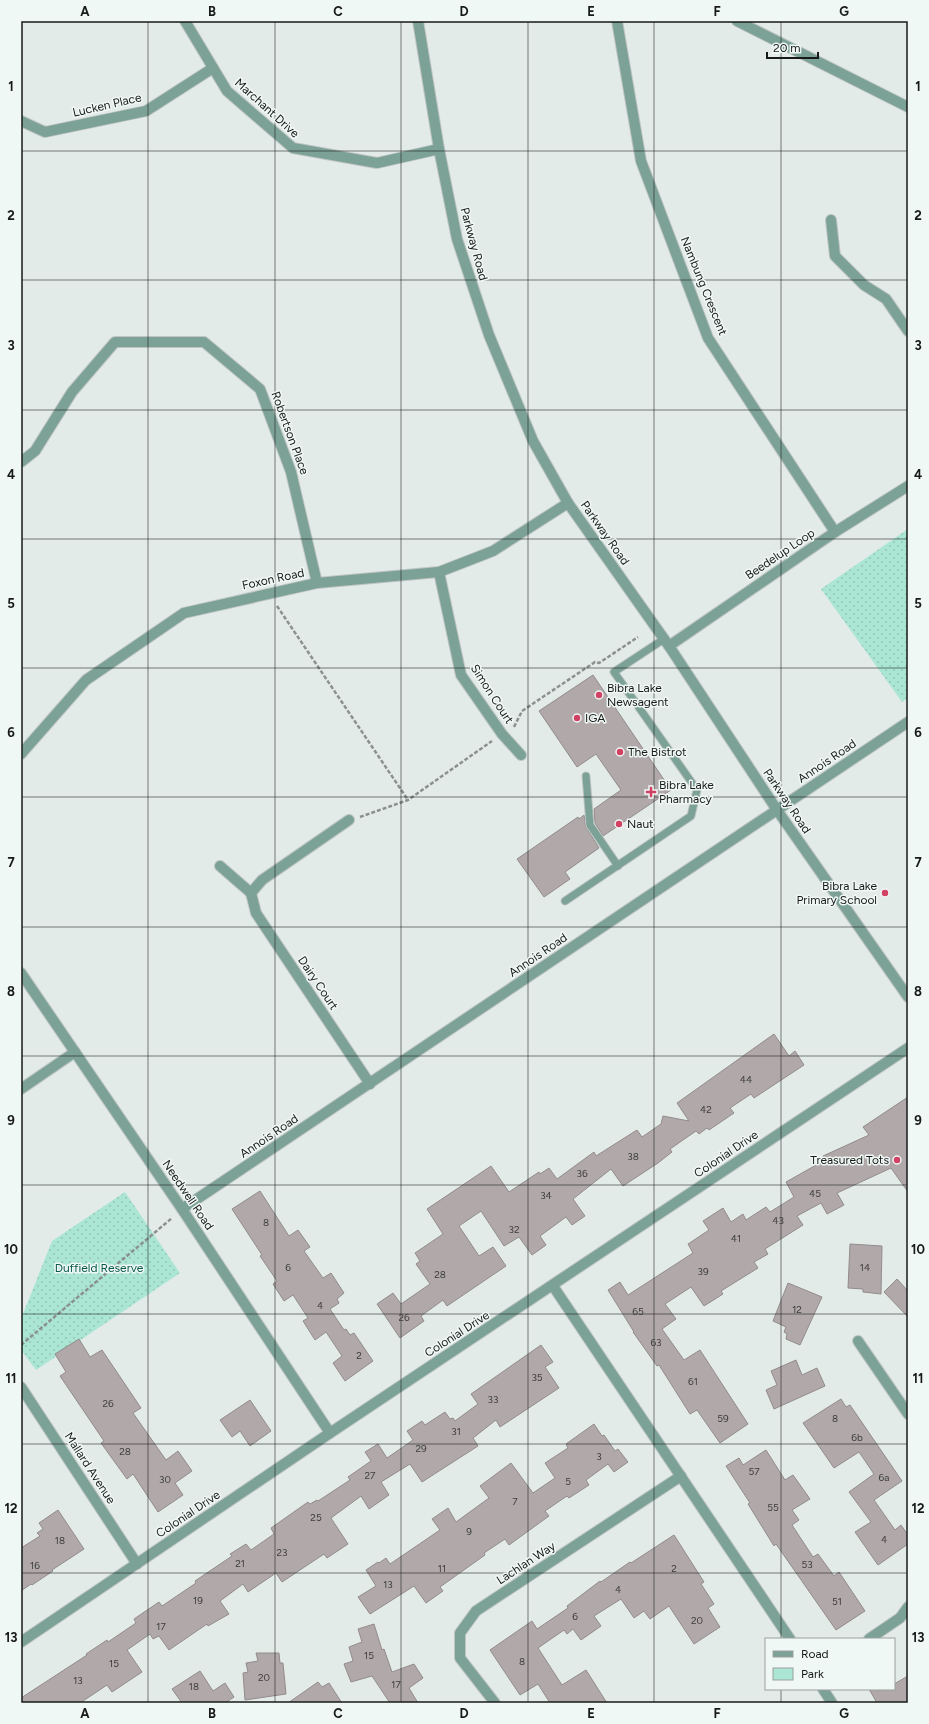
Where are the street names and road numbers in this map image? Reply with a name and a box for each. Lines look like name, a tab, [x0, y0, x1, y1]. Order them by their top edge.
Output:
street label: Marchant Drive	[232, 75, 302, 141]
street label: Lucken Place	[71, 90, 143, 120]
street label: Parkway Road	[458, 206, 490, 282]
street label: Nambung Crescent	[678, 235, 730, 338]
street label: Robertson Place	[268, 389, 312, 477]
street label: Parkway Road	[578, 498, 632, 568]
street label: Beedelup Loop	[743, 526, 817, 582]
street label: Foxon Road	[241, 566, 305, 592]
street label: Simon Court	[468, 662, 517, 727]
street label: Annois Road	[795, 736, 859, 786]
street label: Parkway Road	[760, 766, 814, 836]
street label: Annois Road	[506, 930, 570, 980]
street label: Dairy Court	[295, 954, 341, 1013]
street label: Annois Road	[237, 1111, 301, 1161]
street label: Colonial Drive	[691, 1127, 761, 1181]
street label: Needwell Road	[160, 1157, 216, 1233]
street label: Colonial Drive	[422, 1308, 492, 1360]
street label: Mallard Avenue	[62, 1430, 119, 1507]
street label: Colonial Drive	[153, 1487, 223, 1541]
street label: Lachlan Way	[494, 1538, 559, 1587]

